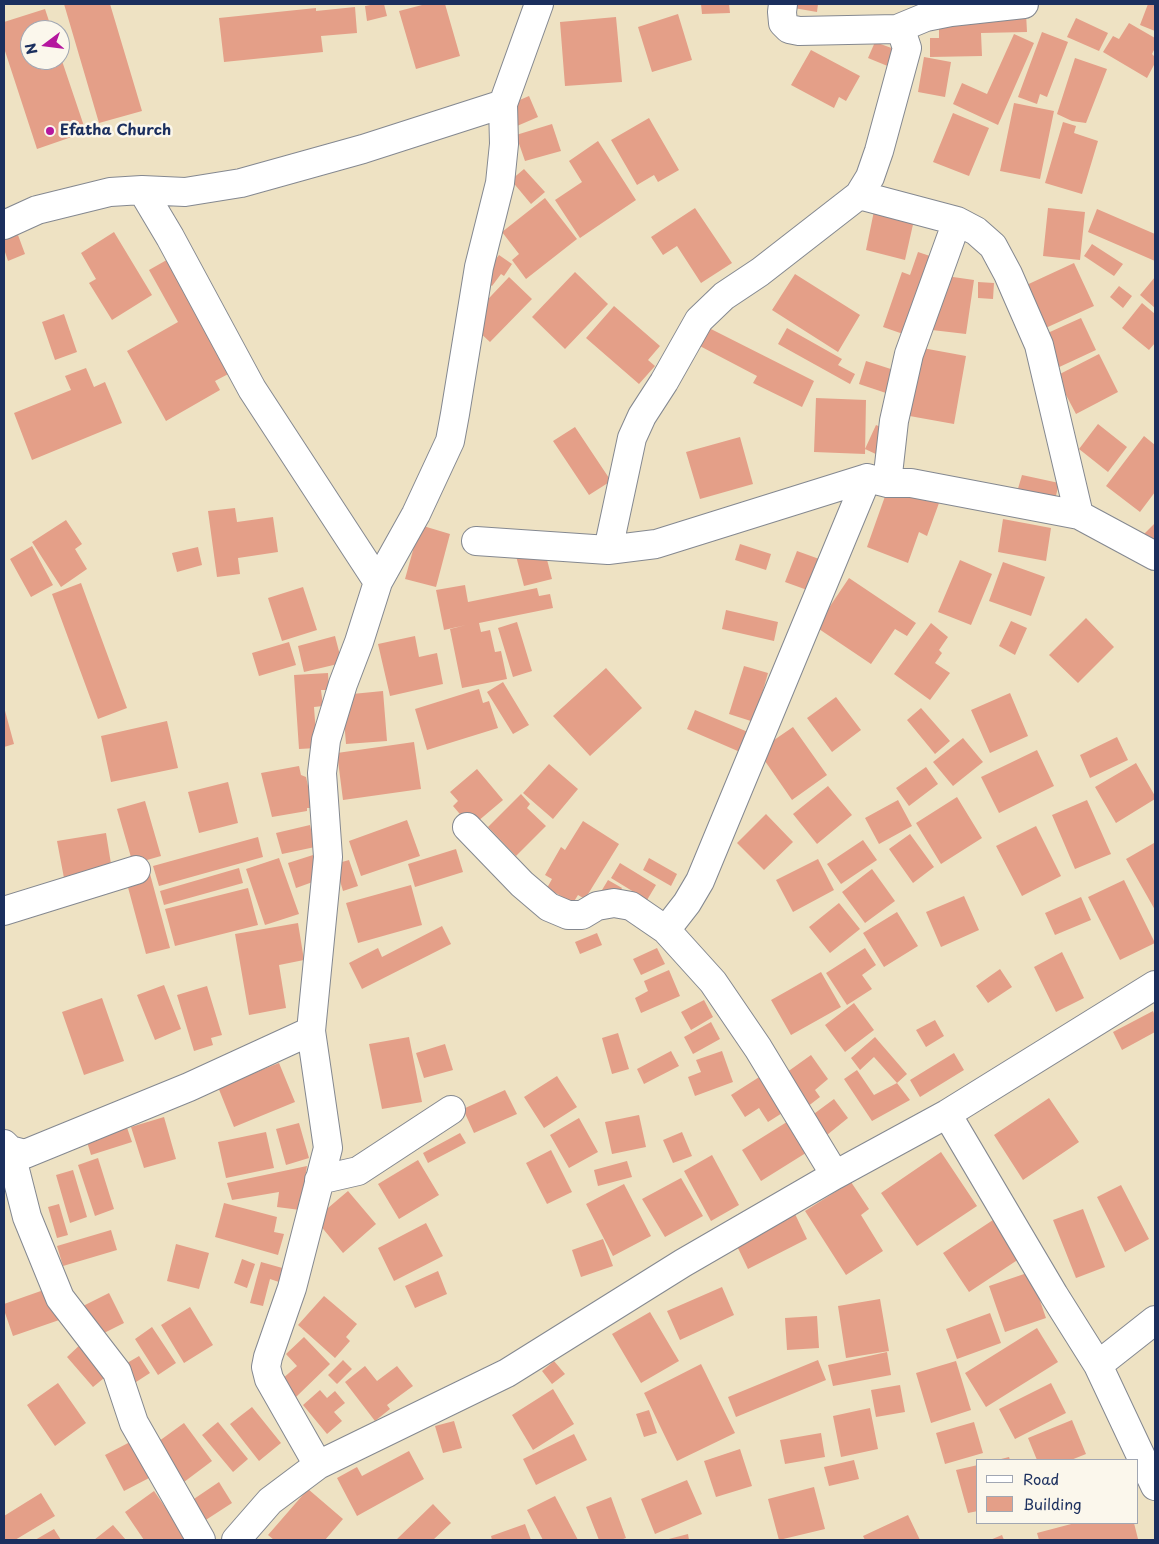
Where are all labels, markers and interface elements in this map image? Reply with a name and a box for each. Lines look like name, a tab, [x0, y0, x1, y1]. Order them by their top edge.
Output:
north arrow	[20, 20, 70, 70]
text: N	[19, 41, 43, 57]
place label: Efatha Church	[60, 122, 171, 140]
marker: Efatha Church	[44, 125, 56, 137]
legend	[976, 1459, 1139, 1524]
text: Road	[1023, 1467, 1059, 1490]
text: Building	[1023, 1492, 1082, 1515]

